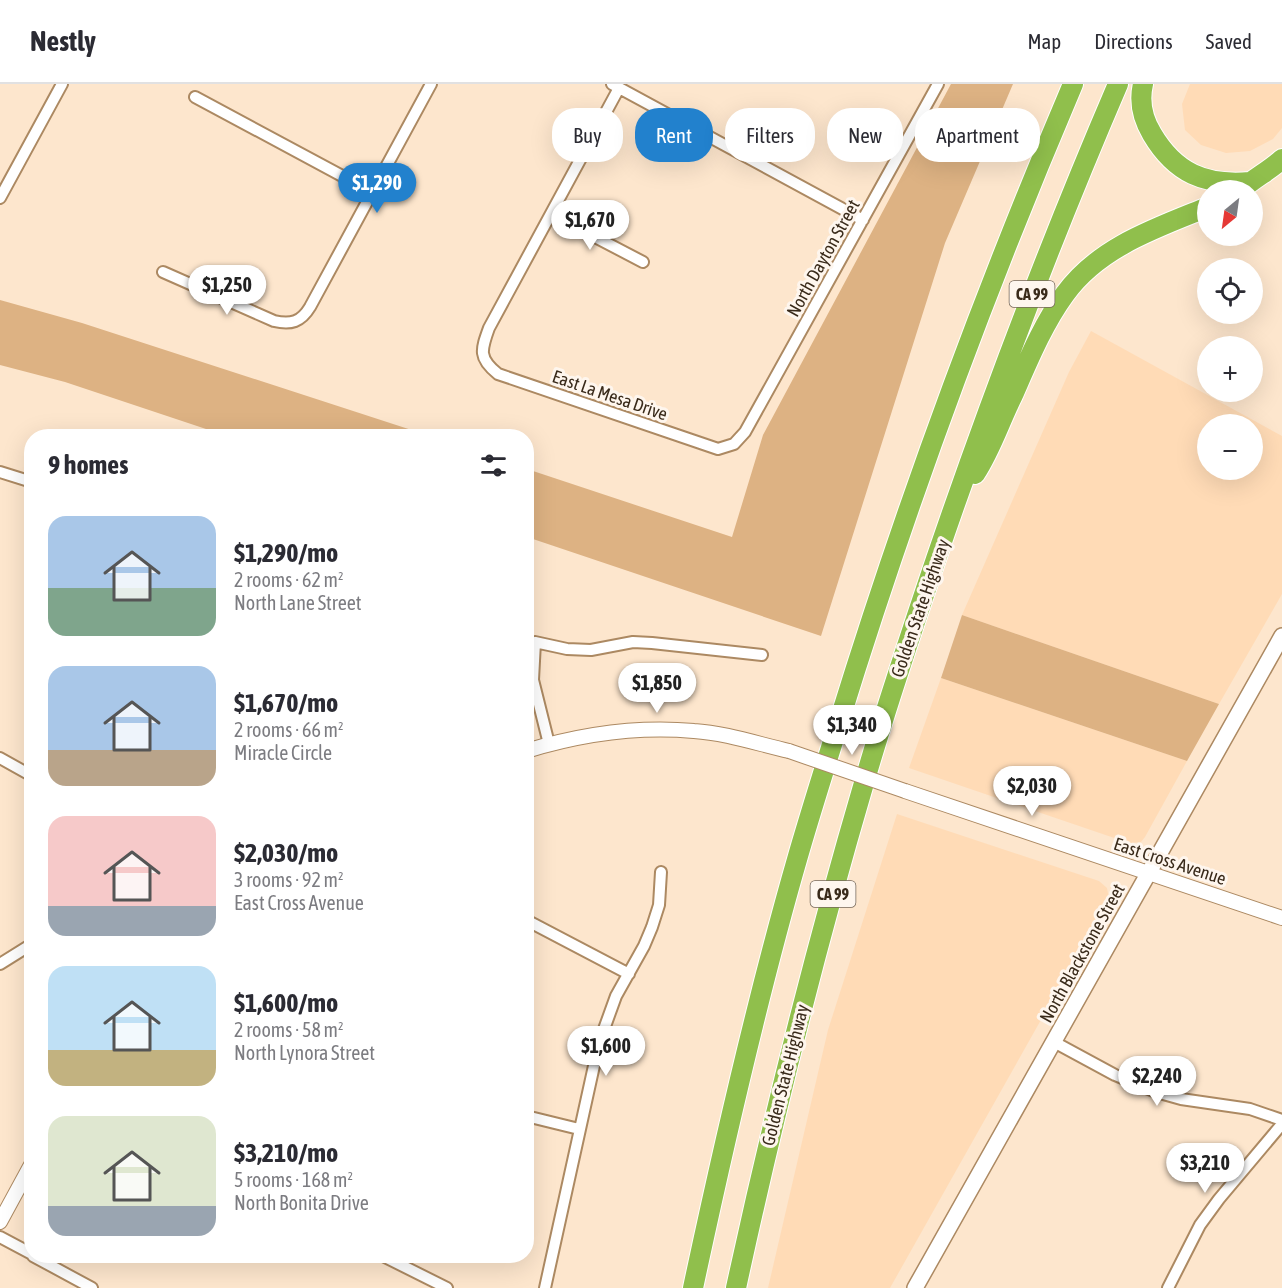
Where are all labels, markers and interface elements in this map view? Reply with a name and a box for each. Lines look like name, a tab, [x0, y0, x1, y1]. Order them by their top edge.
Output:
text: Nestly	[30, 25, 96, 57]
text: Map	[1027, 29, 1061, 53]
text: Directions	[1094, 29, 1173, 53]
text: Saved	[1206, 29, 1252, 53]
chip: Buy	[552, 108, 623, 162]
chip: Rent	[635, 108, 713, 162]
chip: Filters	[725, 108, 815, 162]
chip: New	[827, 108, 903, 162]
chip: Apartment	[915, 108, 1040, 162]
pin: $1,290	[328, 163, 426, 214]
text: $1,290	[352, 171, 402, 194]
north arrow	[1197, 180, 1263, 246]
map controls	[1197, 180, 1263, 480]
street label: North Dayton Street	[782, 196, 864, 320]
pin: $1,670	[541, 200, 639, 251]
text: $1,670	[565, 208, 615, 231]
button: locate	[1197, 258, 1263, 324]
pin: $1,250	[178, 265, 276, 316]
text: $1,250	[202, 273, 252, 296]
road number: CA 99	[1010, 281, 1054, 307]
button: +	[1197, 336, 1263, 402]
street label: East La Mesa Drive	[550, 366, 670, 424]
button: −	[1197, 414, 1263, 480]
icon: filters	[477, 449, 510, 482]
text: 9 homes	[48, 450, 128, 480]
street label: Golden State Highway	[887, 536, 953, 680]
text: $1,290/mo	[234, 538, 338, 568]
icon: home	[96, 540, 168, 612]
text: 2 rooms · 62 m²	[234, 568, 344, 591]
text: North Lane Street	[234, 591, 362, 614]
pin: $1,850	[608, 663, 706, 714]
text: $1,850	[632, 671, 682, 694]
text: $1,670/mo	[234, 688, 338, 718]
icon: home	[96, 690, 168, 762]
pin: $1,340	[803, 705, 901, 756]
text: $1,340	[827, 713, 877, 736]
text: 2 rooms · 66 m²	[234, 718, 344, 741]
text: Miracle Circle	[234, 741, 332, 764]
pin: $2,030	[983, 766, 1081, 817]
text: $2,030	[1007, 774, 1057, 797]
street label: East Cross Avenue	[1111, 833, 1229, 889]
text: $2,030/mo	[234, 838, 338, 868]
icon: home	[96, 840, 168, 912]
text: 3 rooms · 92 m²	[234, 868, 344, 891]
street label: North Blackstone Street	[1035, 880, 1129, 1026]
road number: CA 99	[810, 881, 856, 907]
text: East Cross Avenue	[234, 891, 364, 914]
text: $1,600/mo	[234, 988, 338, 1018]
icon: home	[96, 990, 168, 1062]
street label: Golden State Highway	[757, 1002, 813, 1148]
text: 2 rooms · 58 m²	[234, 1018, 344, 1041]
pin: $1,600	[557, 1026, 655, 1077]
text: $1,600	[581, 1034, 631, 1057]
text: North Lynora Street	[234, 1041, 375, 1064]
pin: $2,240	[1108, 1056, 1206, 1107]
text: $2,240	[1132, 1064, 1182, 1087]
text: $3,210/mo	[234, 1138, 338, 1168]
icon: home	[96, 1140, 168, 1212]
pin: $3,210	[1156, 1143, 1254, 1194]
text: $3,210	[1180, 1151, 1230, 1174]
text: 5 rooms · 168 m²	[234, 1168, 353, 1191]
text: North Bonita Drive	[234, 1191, 369, 1214]

